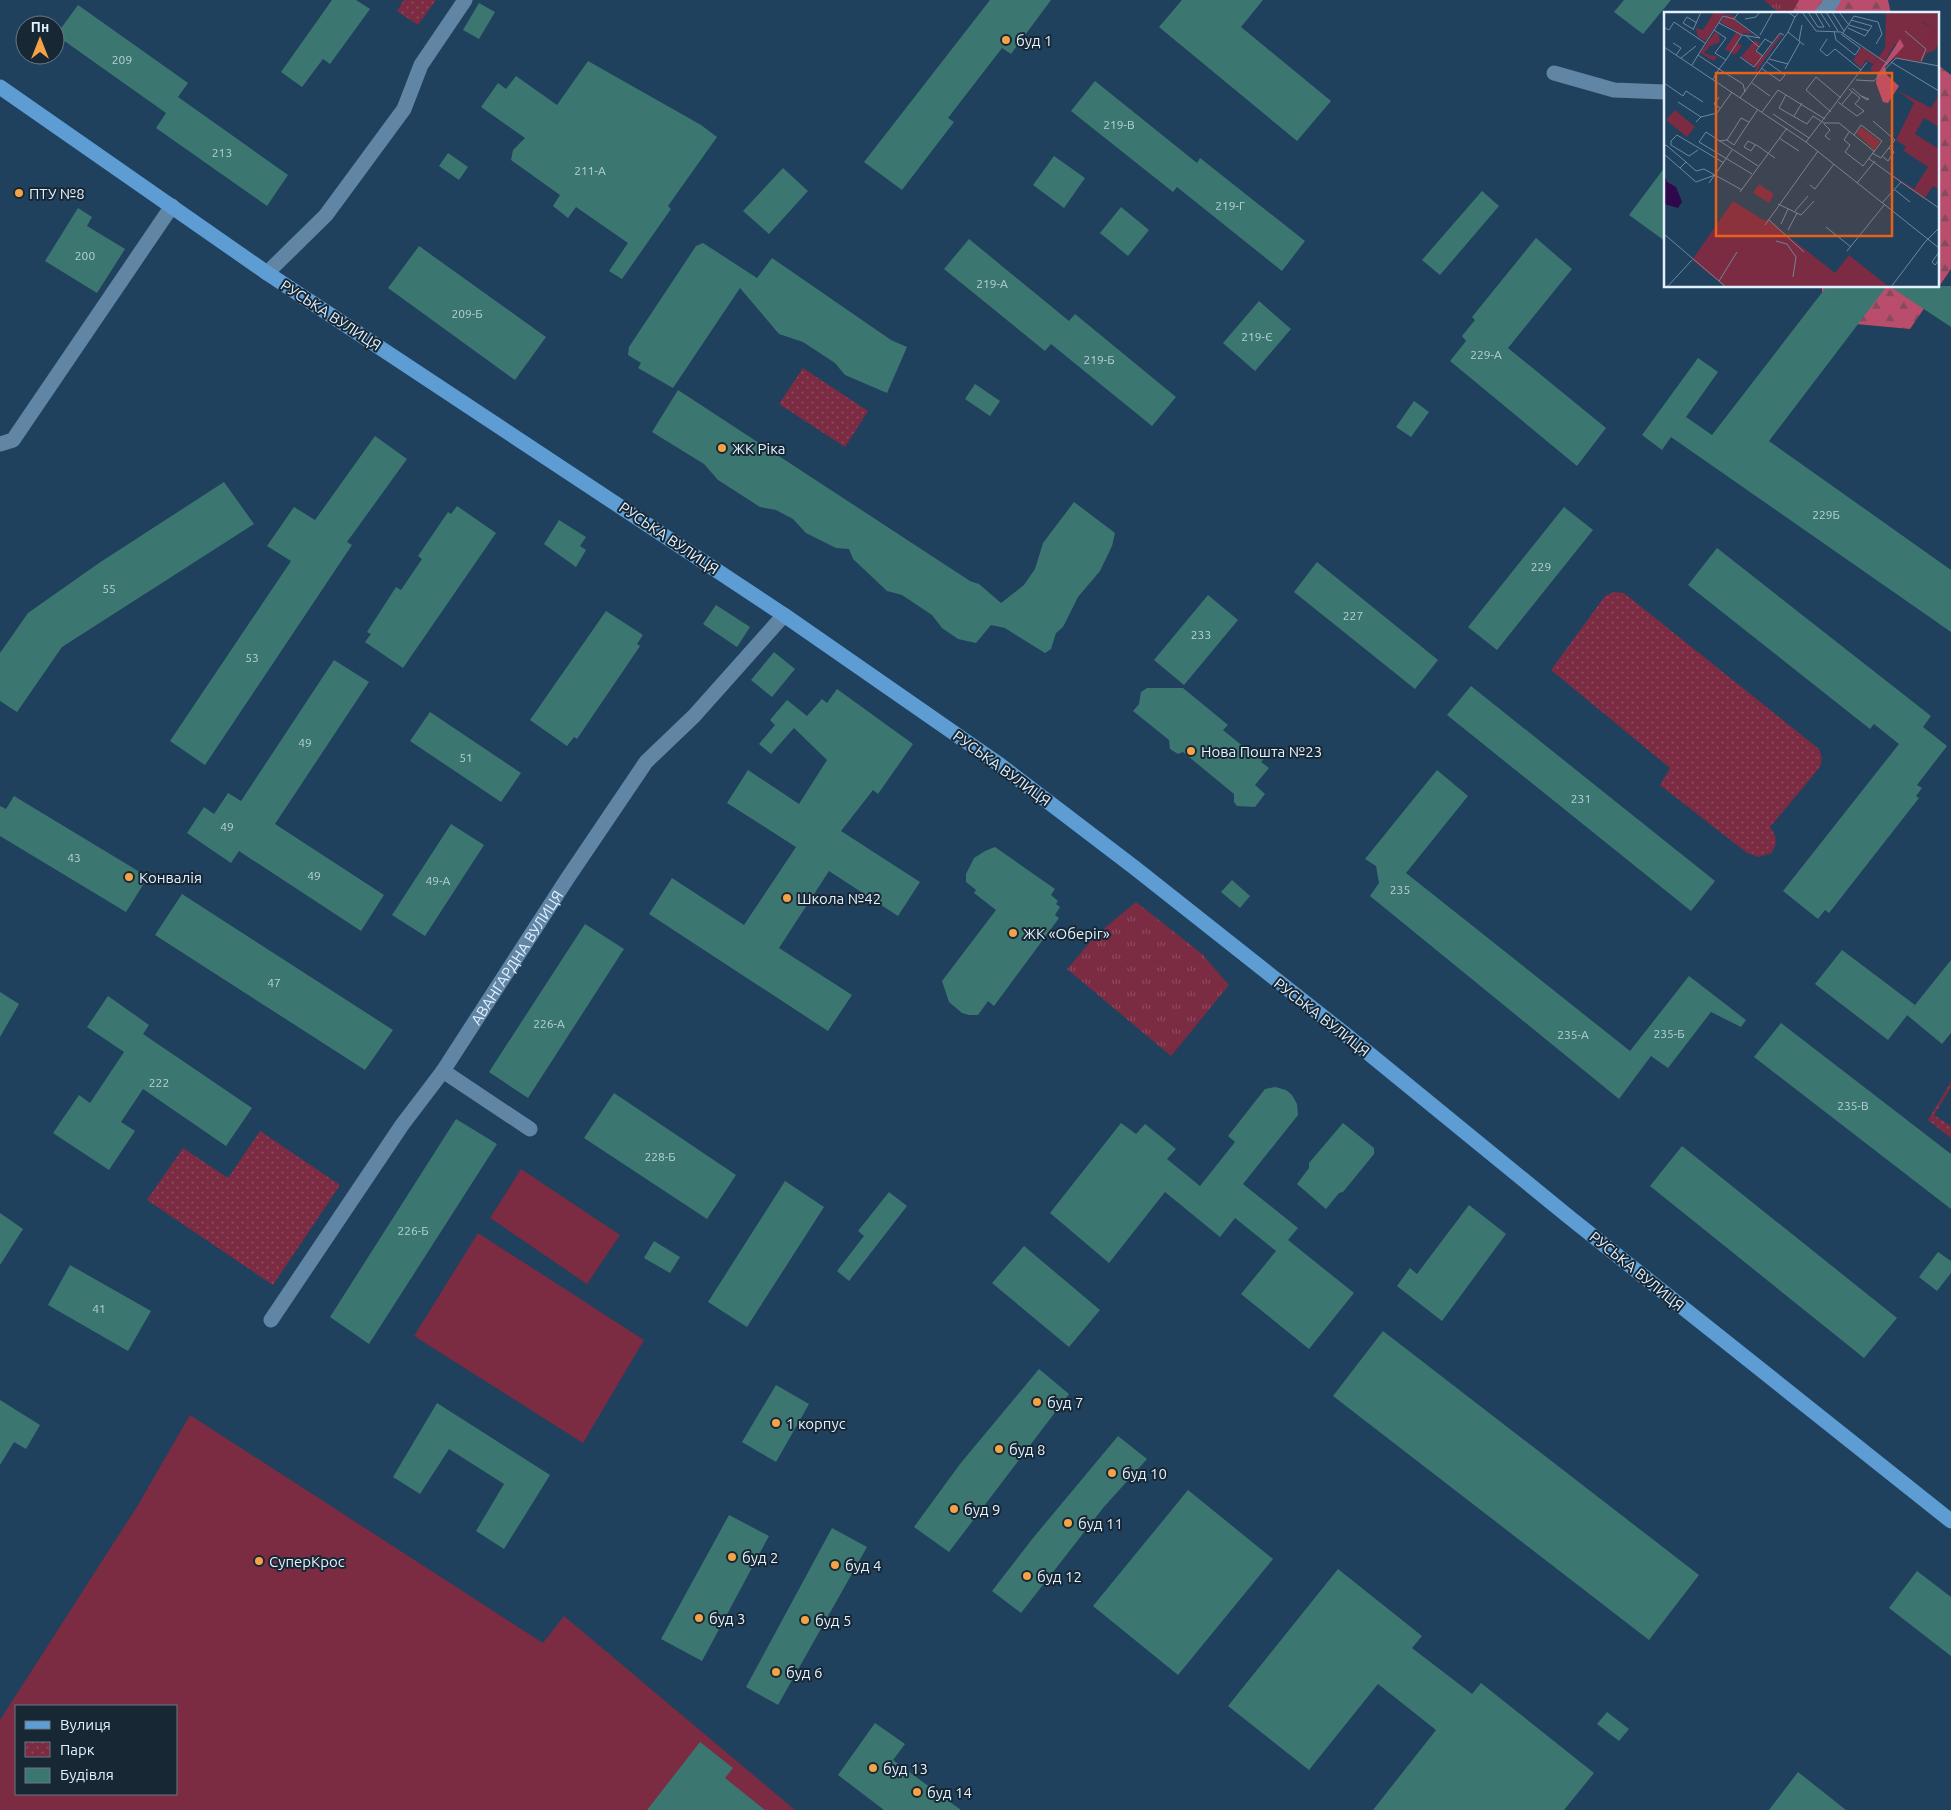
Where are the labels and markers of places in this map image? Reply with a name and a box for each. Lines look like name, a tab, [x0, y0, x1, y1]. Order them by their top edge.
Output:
place label: буд 1	[1016, 32, 1052, 49]
marker: буд 1	[1000, 34, 1012, 46]
place label: ПТУ №8	[29, 185, 85, 202]
marker: ПТУ №8	[13, 187, 25, 199]
place label: ЖК Ріка	[732, 440, 786, 457]
marker: ЖК Ріка	[716, 442, 728, 454]
place label: Нова Пошта №23	[1201, 743, 1322, 760]
marker: Нова Пошта №23	[1185, 745, 1197, 757]
place label: Конвалія	[139, 869, 202, 886]
marker: Конвалія	[123, 871, 135, 883]
place label: Школа №42	[797, 890, 881, 907]
marker: Школа №42	[781, 892, 793, 904]
place label: ЖК «Оберіг»	[1023, 925, 1110, 942]
marker: ЖК «Оберіг»	[1007, 927, 1019, 939]
place label: буд 7	[1047, 1394, 1083, 1411]
marker: буд 7	[1031, 1396, 1043, 1408]
place label: 1 корпус	[786, 1415, 846, 1432]
marker: 1 корпус	[770, 1417, 782, 1429]
place label: буд 8	[1009, 1441, 1045, 1458]
marker: буд 8	[993, 1443, 1005, 1455]
place label: буд 10	[1122, 1465, 1167, 1482]
marker: буд 10	[1106, 1467, 1118, 1479]
place label: буд 9	[964, 1501, 1000, 1518]
marker: буд 9	[948, 1503, 960, 1515]
place label: буд 11	[1078, 1515, 1123, 1532]
marker: буд 11	[1062, 1517, 1074, 1529]
place label: буд 2	[742, 1549, 778, 1566]
marker: буд 2	[726, 1551, 738, 1563]
place label: СуперКрос	[269, 1553, 345, 1570]
marker: СуперКрос	[253, 1555, 265, 1567]
place label: буд 4	[845, 1557, 881, 1574]
marker: буд 4	[829, 1559, 841, 1571]
place label: буд 12	[1037, 1568, 1082, 1585]
marker: буд 12	[1021, 1570, 1033, 1582]
place label: буд 3	[709, 1610, 745, 1627]
marker: буд 3	[693, 1612, 705, 1624]
place label: буд 5	[815, 1612, 851, 1629]
marker: буд 5	[799, 1614, 811, 1626]
place label: буд 6	[786, 1664, 822, 1681]
marker: буд 6	[770, 1666, 782, 1678]
place label: буд 13	[883, 1760, 928, 1777]
marker: буд 13	[867, 1762, 879, 1774]
place label: буд 14	[927, 1784, 972, 1801]
marker: буд 14	[911, 1786, 923, 1798]

